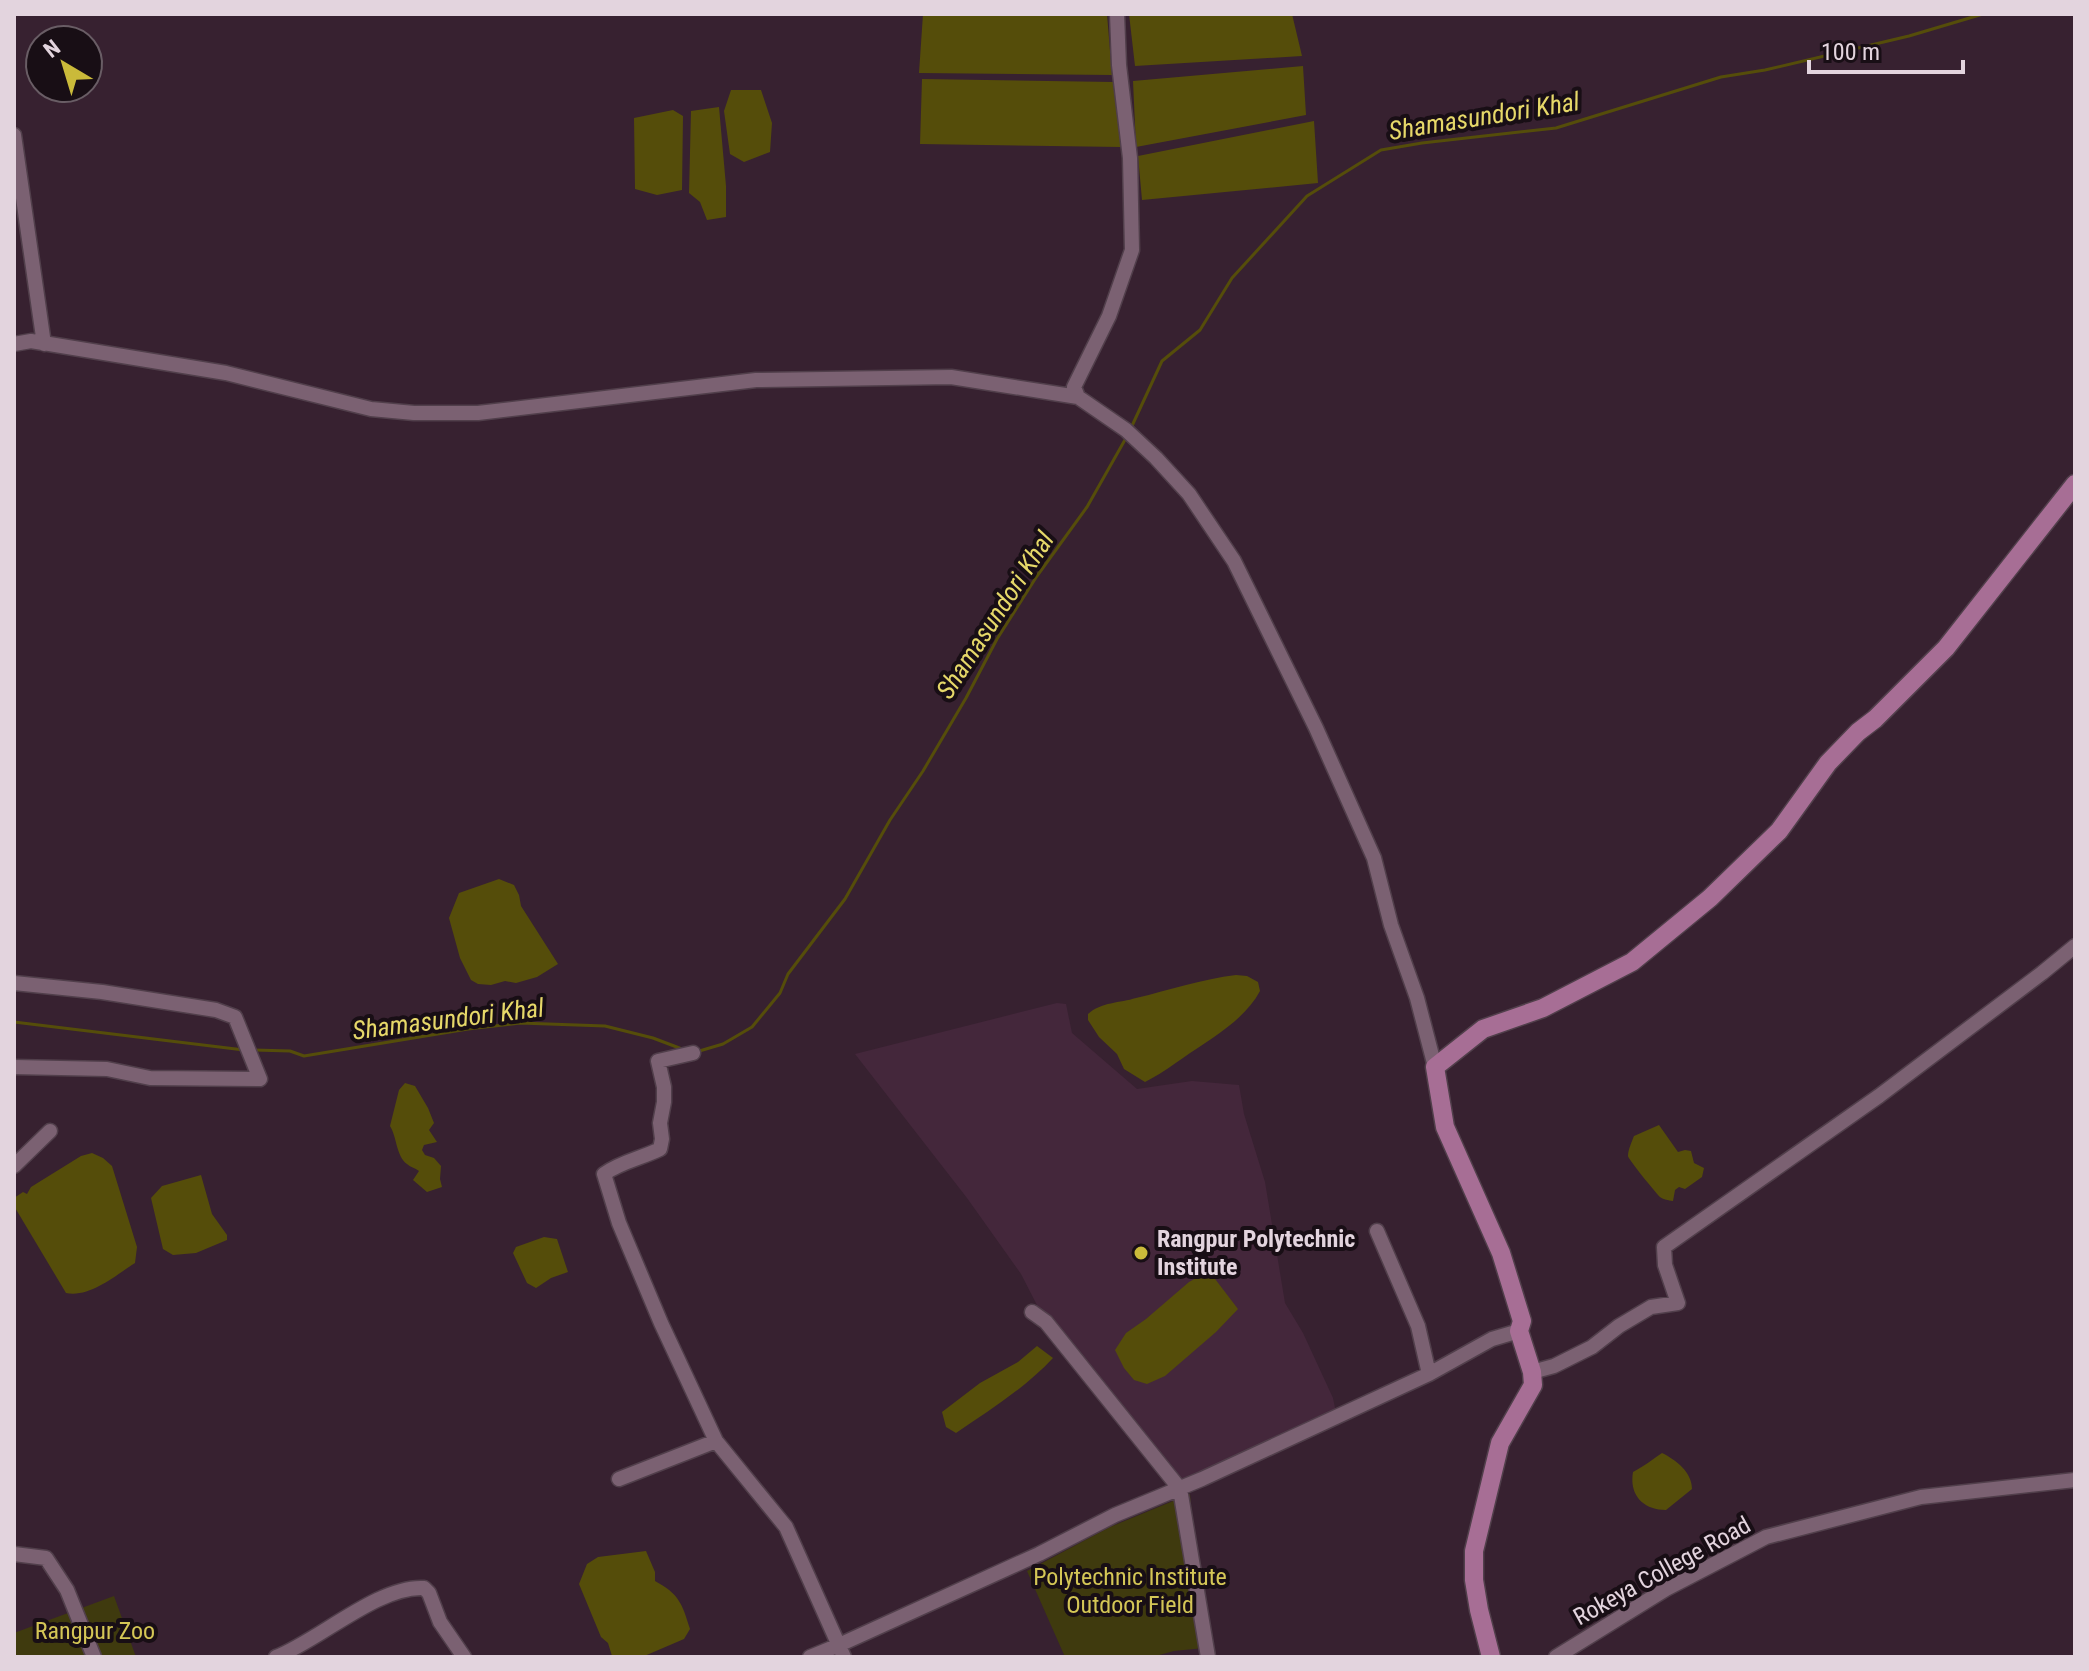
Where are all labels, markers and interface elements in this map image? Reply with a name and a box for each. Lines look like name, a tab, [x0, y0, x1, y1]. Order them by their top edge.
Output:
north arrow	[24, 24, 104, 104]
scale bar	[1809, 24, 1963, 74]
text: N	[39, 35, 65, 63]
text: 100 m	[1821, 38, 1880, 66]
water label: Shamasundori Khal	[1386, 86, 1583, 146]
water label: Shamasundori Khal	[930, 525, 1061, 704]
water label: Shamasundori Khal	[351, 992, 547, 1046]
place label: Rangpur Polytechnic Institute	[1157, 1225, 1355, 1281]
marker: Rangpur Polytechnic Institute	[1132, 1244, 1150, 1262]
street label: Rokeya College Road	[1569, 1511, 1755, 1631]
park label: Polytechnic Institute Outdoor Field	[1033, 1563, 1227, 1619]
park label: Rangpur Zoo	[35, 1617, 155, 1645]

